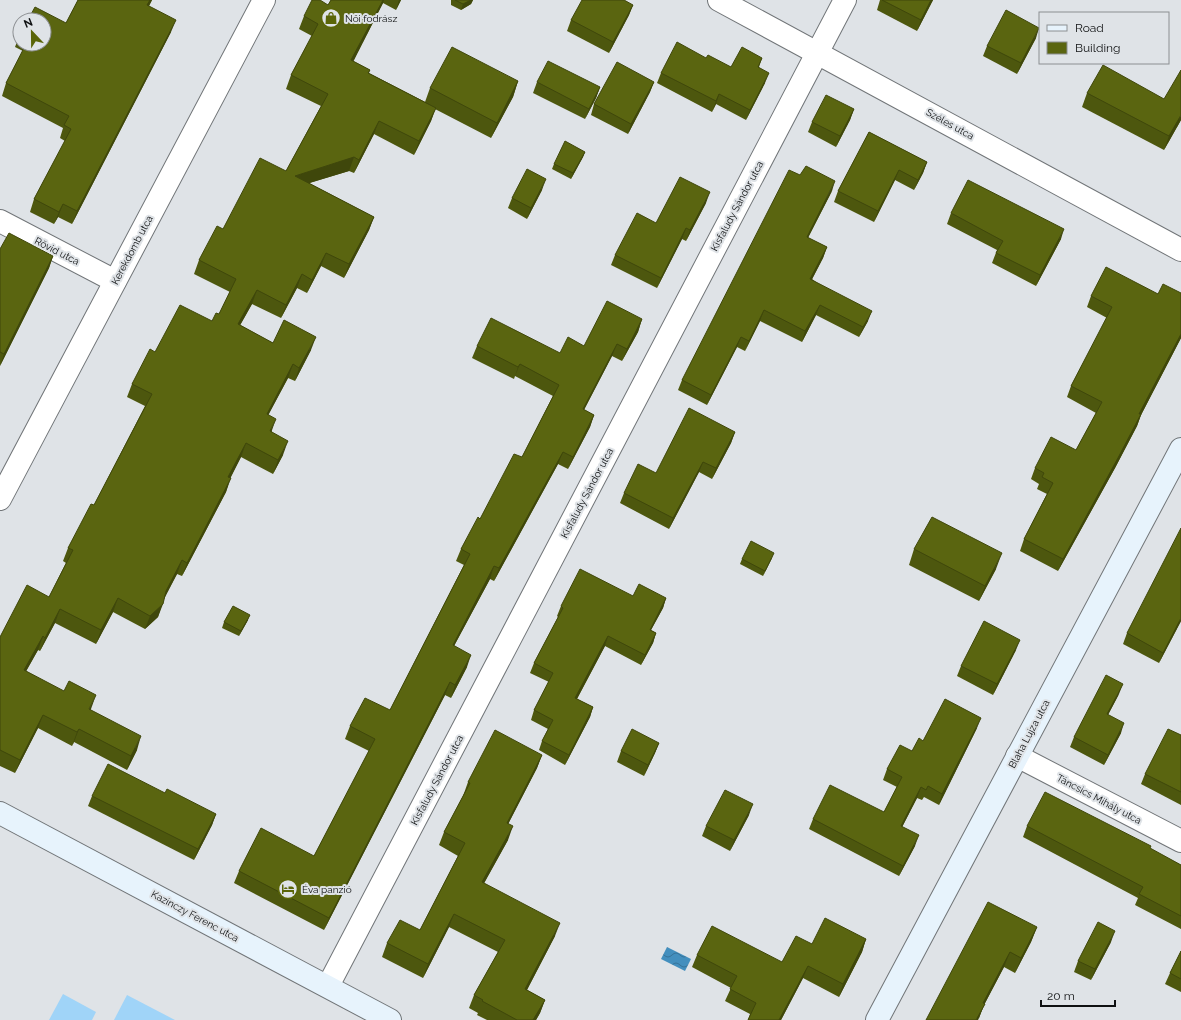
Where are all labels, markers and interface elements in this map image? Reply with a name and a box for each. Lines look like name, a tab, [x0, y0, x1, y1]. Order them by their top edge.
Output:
shop icon: Női fodrász	[320, 7, 342, 29]
north arrow	[12, 12, 52, 52]
legend	[1039, 12, 1169, 64]
place label: Női fodrász	[345, 13, 397, 24]
text: N	[22, 16, 35, 31]
text: Road	[1075, 21, 1104, 35]
text: Building	[1075, 41, 1121, 55]
street label: Széles utca	[924, 106, 976, 142]
street label: Kisfaludy Sándor utca	[709, 159, 765, 253]
street label: Kerekdomb utca	[109, 214, 155, 286]
street label: Rövid utca	[33, 235, 81, 267]
street label: Kisfaludy Sándor utca	[559, 446, 615, 540]
street label: Blaha Lujza utca	[1006, 698, 1052, 770]
street label: Kisfaludy Sándor utca	[409, 733, 465, 827]
street label: Táncsics Mihály utca	[1055, 772, 1143, 826]
hotel icon: Éva panzió	[277, 878, 299, 900]
place label: Éva panzió	[302, 884, 352, 895]
street label: Kazinczy Ferenc utca	[149, 888, 241, 944]
scale bar	[1041, 982, 1115, 1008]
text: 20 m	[1047, 989, 1075, 1003]

